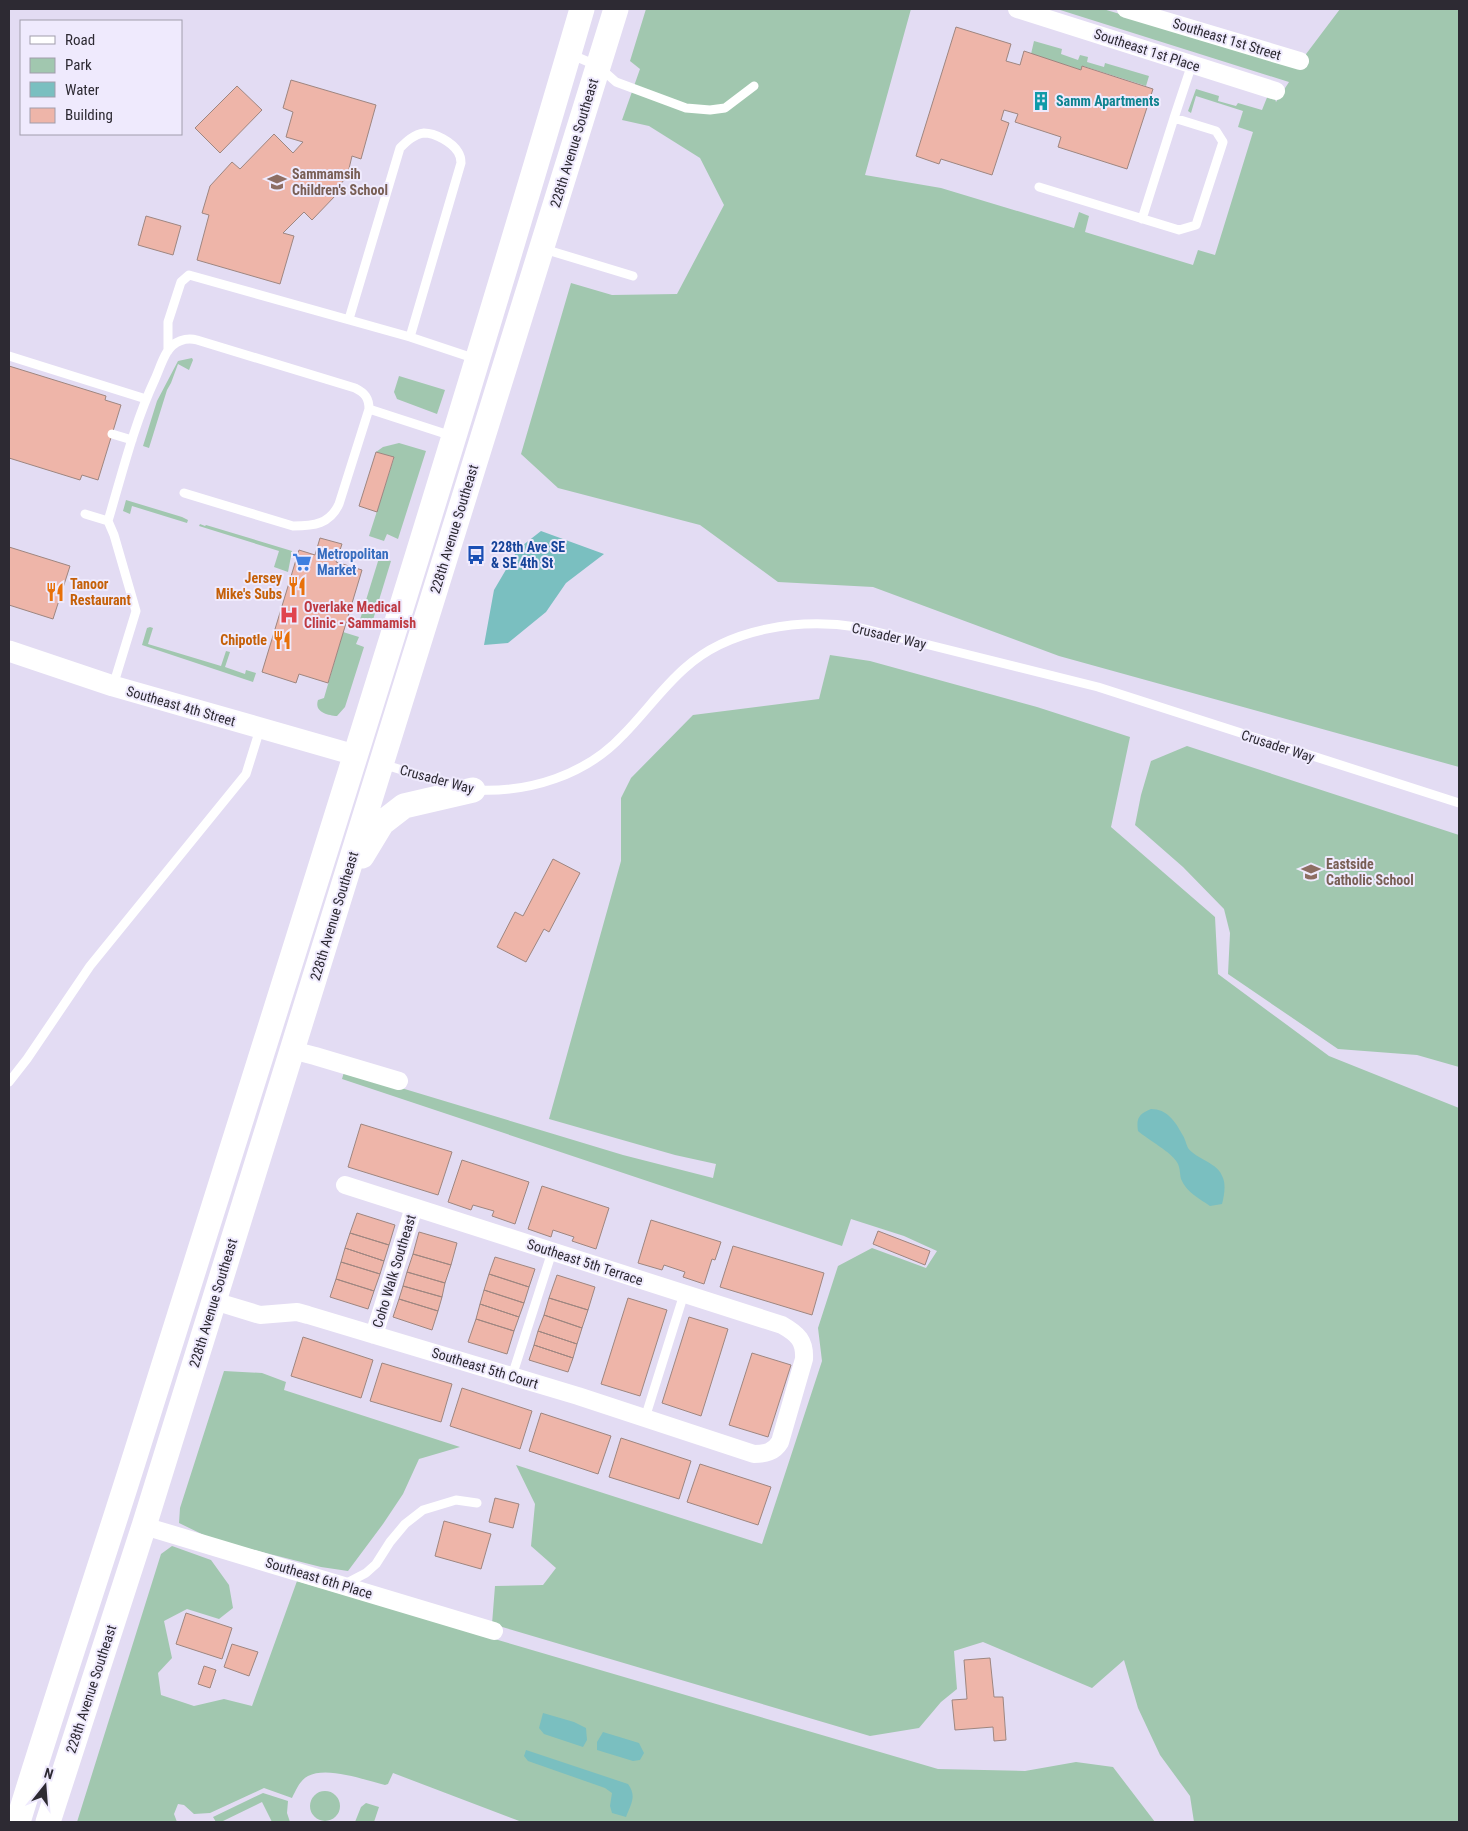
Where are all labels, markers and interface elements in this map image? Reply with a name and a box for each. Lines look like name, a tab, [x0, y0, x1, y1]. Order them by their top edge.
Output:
street label: Southeast 1st Street	[1171, 15, 1283, 63]
legend	[20, 20, 182, 135]
street label: Southeast 1st Place	[1092, 25, 1202, 75]
text: Road	[65, 31, 95, 49]
text: Park	[65, 56, 92, 74]
street label: 228th Avenue Southeast	[547, 77, 601, 209]
text: Water	[65, 81, 100, 99]
building icon: Samm Apartments	[1030, 90, 1052, 112]
place label: Samm Apartments	[1056, 93, 1160, 109]
text: Building	[65, 106, 113, 124]
place label: Sammamsih Children's School	[292, 166, 388, 198]
school or university icon: Sammamsih Children's School	[266, 171, 288, 193]
street label: 228th Avenue Southeast	[427, 463, 481, 595]
place label: 228th Ave SE & SE 4th St	[491, 539, 565, 571]
bus stop icon: 228th Ave SE & SE 4th St	[465, 544, 487, 566]
place label: Metropolitan Market	[317, 546, 389, 578]
supermarket icon: Metropolitan Market	[291, 551, 313, 573]
place label: Jersey Mike's Subs	[216, 570, 283, 602]
restaurant icon: Jersey Mike's Subs	[286, 575, 308, 597]
place label: Tanoor Restaurant	[70, 576, 131, 608]
restaurant icon: Tanoor Restaurant	[44, 581, 66, 603]
place label: Overlake Medical Clinic - Sammamish	[304, 599, 416, 631]
hospital icon: Overlake Medical Clinic - Sammamish	[278, 604, 300, 626]
street label: Crusader Way	[850, 620, 928, 652]
restaurant icon: Chipotle	[271, 629, 293, 651]
place label: Chipotle	[220, 632, 267, 648]
street label: Southeast 4th Street	[125, 683, 237, 729]
street label: Crusader Way	[1239, 727, 1317, 765]
street label: Crusader Way	[398, 761, 476, 797]
street label: 228th Avenue Southeast	[307, 850, 361, 982]
place label: Eastside Catholic School	[1326, 856, 1414, 888]
school or university icon: Eastside Catholic School	[1300, 861, 1322, 883]
street label: Coho Walk Southeast	[369, 1212, 419, 1330]
street label: Southeast 5th Terrace	[525, 1236, 645, 1288]
street label: 228th Avenue Southeast	[186, 1237, 240, 1369]
street label: Southeast 5th Court	[430, 1344, 540, 1392]
street label: Southeast 6th Place	[264, 1554, 375, 1602]
street label: 228th Avenue Southeast	[63, 1623, 119, 1755]
north arrow	[20, 1761, 70, 1811]
text: N	[42, 1765, 55, 1782]

